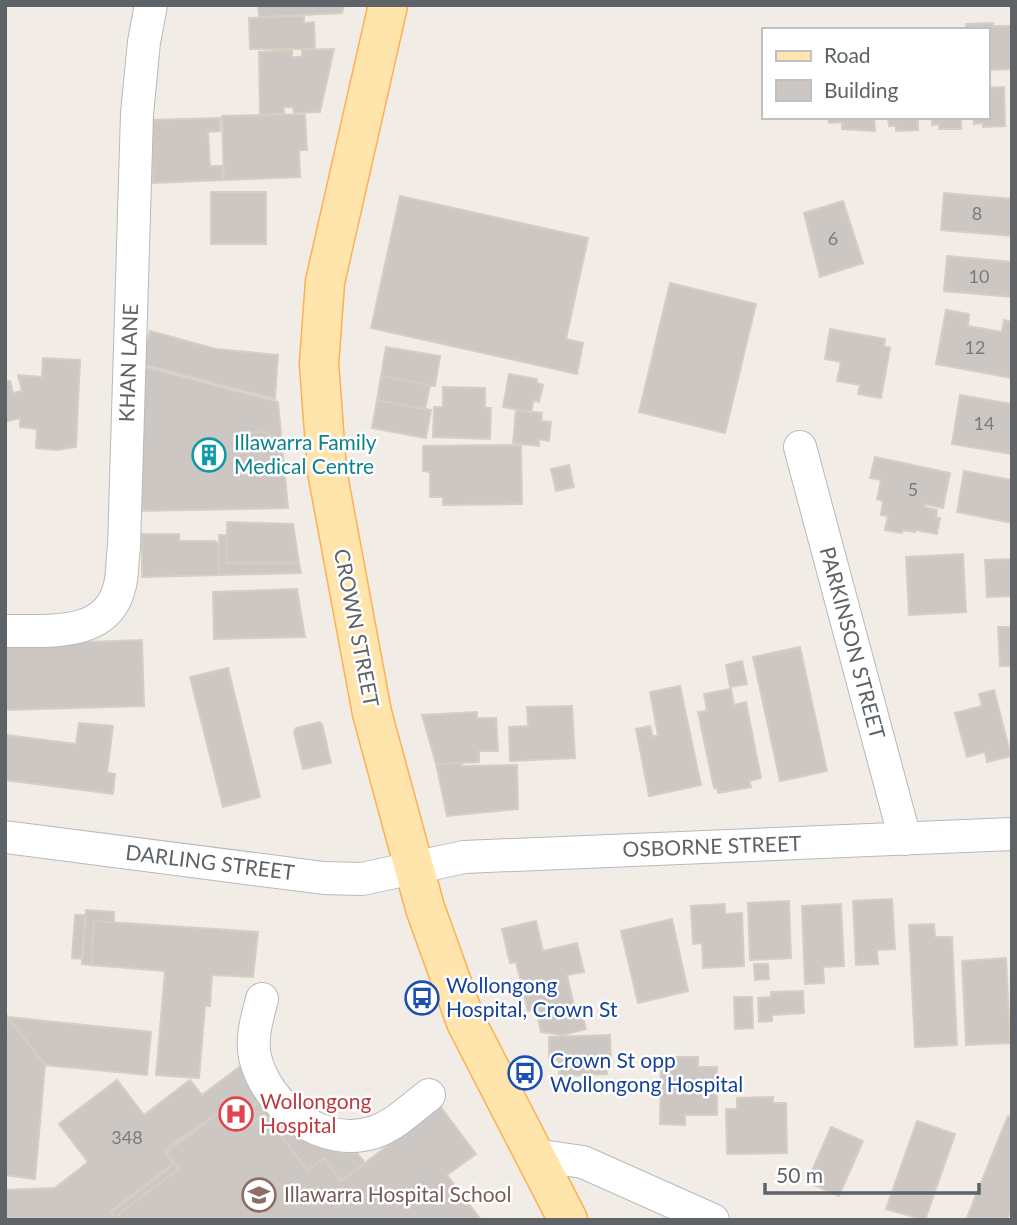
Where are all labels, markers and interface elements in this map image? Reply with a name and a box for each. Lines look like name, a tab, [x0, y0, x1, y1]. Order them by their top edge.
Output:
legend	[762, 28, 989, 119]
text: Road	[824, 42, 871, 67]
text: Building	[824, 77, 899, 102]
house number: 8	[972, 202, 982, 224]
house number: 6	[828, 227, 838, 249]
house number: 10	[969, 265, 989, 287]
street label: KHAN LANE	[113, 303, 142, 423]
house number: 12	[965, 336, 985, 358]
house number: 14	[974, 412, 994, 434]
place label: Illawarra Family Medical Centre	[234, 429, 377, 478]
building icon: Illawarra Family Medical Centre	[190, 436, 228, 474]
house number: 5	[908, 478, 918, 500]
street label: PARKINSON STREET	[816, 544, 891, 742]
street label: CROWN STREET	[330, 547, 385, 709]
street label: OSBORNE STREET	[622, 830, 802, 861]
street label: DARLING STREET	[124, 839, 297, 884]
place label: Wollongong Hospital, Crown St	[446, 972, 618, 1021]
bus stop icon: Wollongong Hospital, Crown St	[403, 979, 441, 1017]
place label: Crown St opp Wollongong Hospital	[550, 1047, 743, 1096]
bus stop icon: Crown St opp Wollongong Hospital	[506, 1054, 544, 1092]
place label: Wollongong Hospital	[260, 1088, 371, 1137]
hospital icon: Wollongong Hospital	[217, 1095, 255, 1133]
house number: 348	[111, 1126, 143, 1148]
scale bar	[765, 1152, 978, 1196]
text: 50 m	[776, 1162, 823, 1187]
school or university icon: Illawarra Hospital School	[240, 1176, 278, 1214]
place label: Illawarra Hospital School	[284, 1181, 511, 1206]

